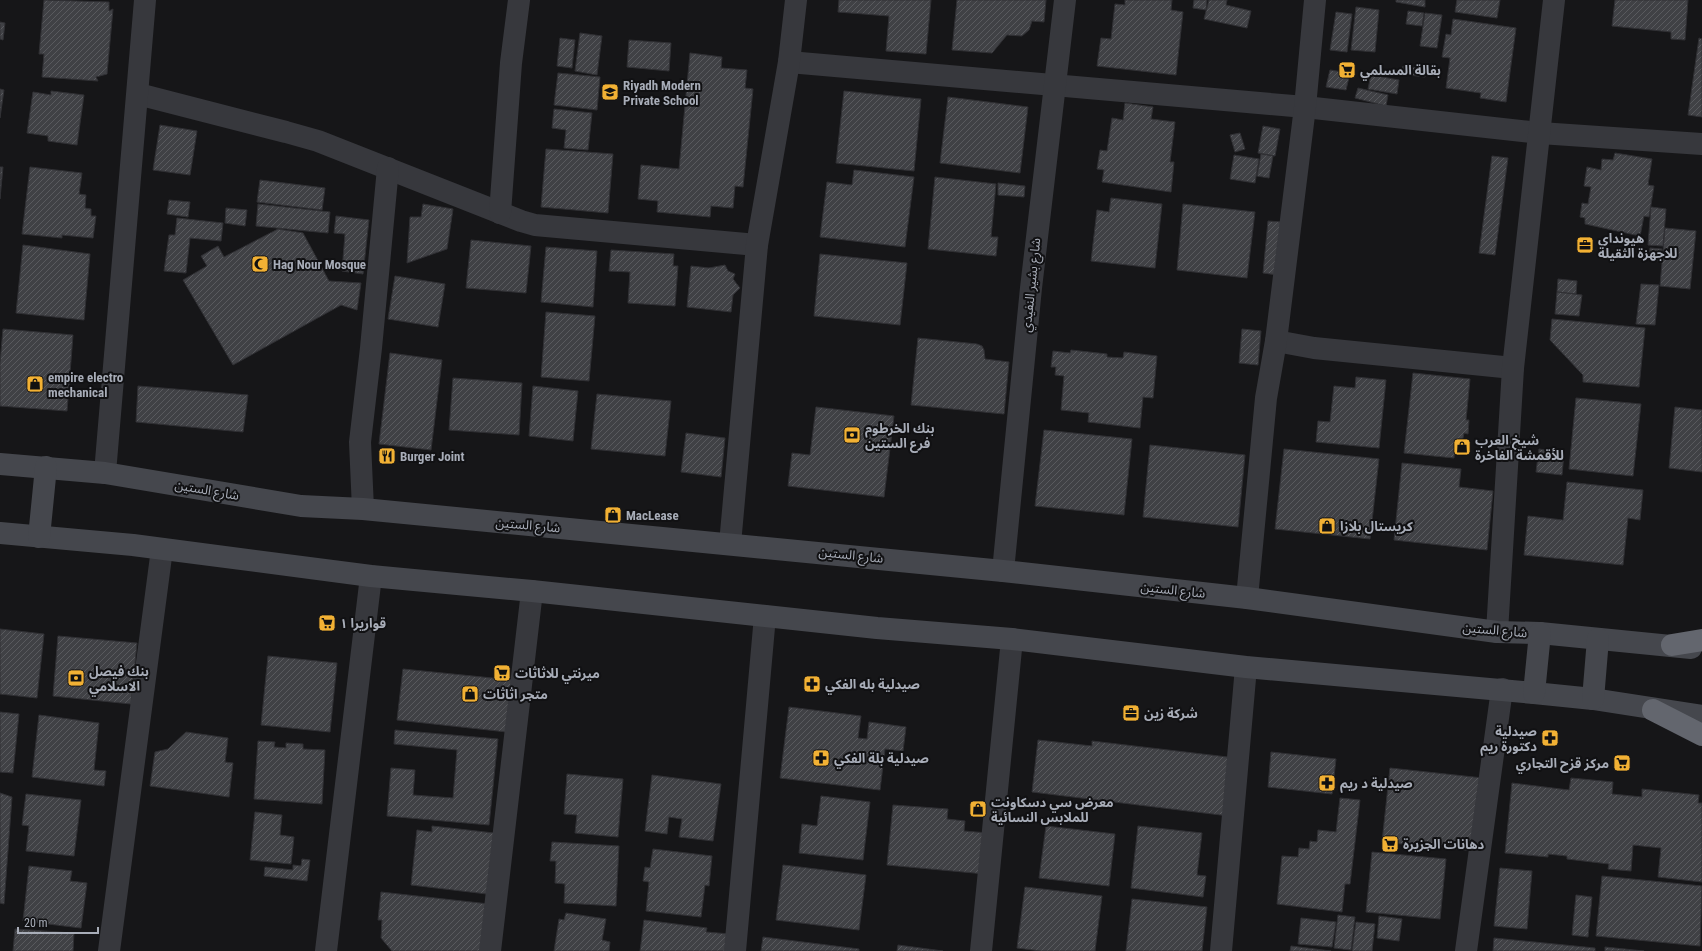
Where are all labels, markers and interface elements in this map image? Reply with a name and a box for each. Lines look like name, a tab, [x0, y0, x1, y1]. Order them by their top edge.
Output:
supermarket icon: بقالة المسلمي	[1337, 60, 1357, 80]
place label: بقالة المسلمي	[1360, 63, 1441, 81]
place label: Riyadh Modern Private School	[623, 78, 701, 108]
school or university icon: Riyadh Modern Private School	[600, 82, 620, 102]
place label: هيونداي للاجهزة الثقيلة	[1598, 231, 1678, 261]
office icon: هيونداي للاجهزة الثقيلة	[1575, 235, 1595, 255]
street label: شارع بشير النفيدي	[1019, 237, 1046, 333]
mosque icon: Hag Nour Mosque	[250, 254, 270, 274]
place label: Hag Nour Mosque	[273, 257, 366, 272]
place label: empire electro mechanical	[48, 370, 124, 400]
shop icon: empire electro mechanical	[25, 374, 45, 394]
place label: بنك الخرطوم فرع الستين	[865, 421, 935, 453]
bank icon: بنك الخرطوم فرع الستين	[842, 425, 862, 445]
place label: شيخ العرب للأقمشة الفاخرة	[1475, 433, 1564, 463]
shop icon: شيخ العرب للأقمشة الفاخرة	[1452, 437, 1472, 457]
restaurant icon: Burger Joint	[377, 446, 397, 466]
place label: Burger Joint	[400, 449, 464, 464]
street label: شارع الستين	[173, 477, 240, 506]
shop icon: MacLease	[603, 505, 623, 525]
place label: MacLease	[626, 508, 679, 523]
street label: شارع الستين	[495, 515, 561, 538]
shop icon: كريستال بلازا	[1317, 516, 1337, 536]
place label: كريستال بلازا	[1340, 519, 1413, 534]
street label: شارع الستين	[818, 544, 884, 569]
street label: شارع الستين	[1140, 579, 1206, 604]
supermarket icon: قواريرا ١	[317, 613, 337, 633]
place label: قواريرا ١	[340, 616, 386, 631]
street label: شارع الستين	[1462, 620, 1528, 643]
supermarket icon: ميرنتي للاثاثات	[492, 663, 512, 683]
place label: بنك فيصل الاسلامي	[89, 664, 149, 697]
place label: ميرنتي للاثاثات	[515, 666, 600, 684]
bank icon: بنك فيصل الاسلامي	[66, 668, 86, 688]
pharmacy icon: صيدلية بله الفكي	[802, 674, 822, 694]
place label: صيدلية بله الفكي	[825, 677, 920, 695]
shop icon: متجر اثاثات	[460, 684, 480, 704]
place label: متجر اثاثات	[483, 687, 548, 702]
office icon: شركة زين	[1121, 703, 1141, 723]
place label: شركة زين	[1144, 706, 1198, 721]
place label: صيدلية دكتورة ريم	[1480, 724, 1537, 757]
pharmacy icon: صيدلية دكتورة ريم	[1540, 728, 1560, 748]
pharmacy icon: صيدلية بلة الفكي	[811, 748, 831, 768]
place label: صيدلية بلة الفكي	[834, 751, 929, 769]
supermarket icon: مركز قزح التجاري	[1612, 753, 1632, 773]
place label: مركز قزح التجاري	[1516, 756, 1609, 774]
pharmacy icon: صيدلية د ريم	[1317, 773, 1337, 793]
place label: صيدلية د ريم	[1340, 776, 1413, 794]
place label: معرض سي دسكاونت للملابس النسائية	[991, 795, 1114, 825]
shop icon: معرض سي دسكاونت للملابس النسائية	[968, 799, 988, 819]
supermarket icon: دهانات الجزيرة	[1380, 834, 1400, 854]
place label: دهانات الجزيرة	[1403, 837, 1485, 852]
scale bar	[18, 909, 98, 935]
text: 20 m	[24, 916, 48, 930]

